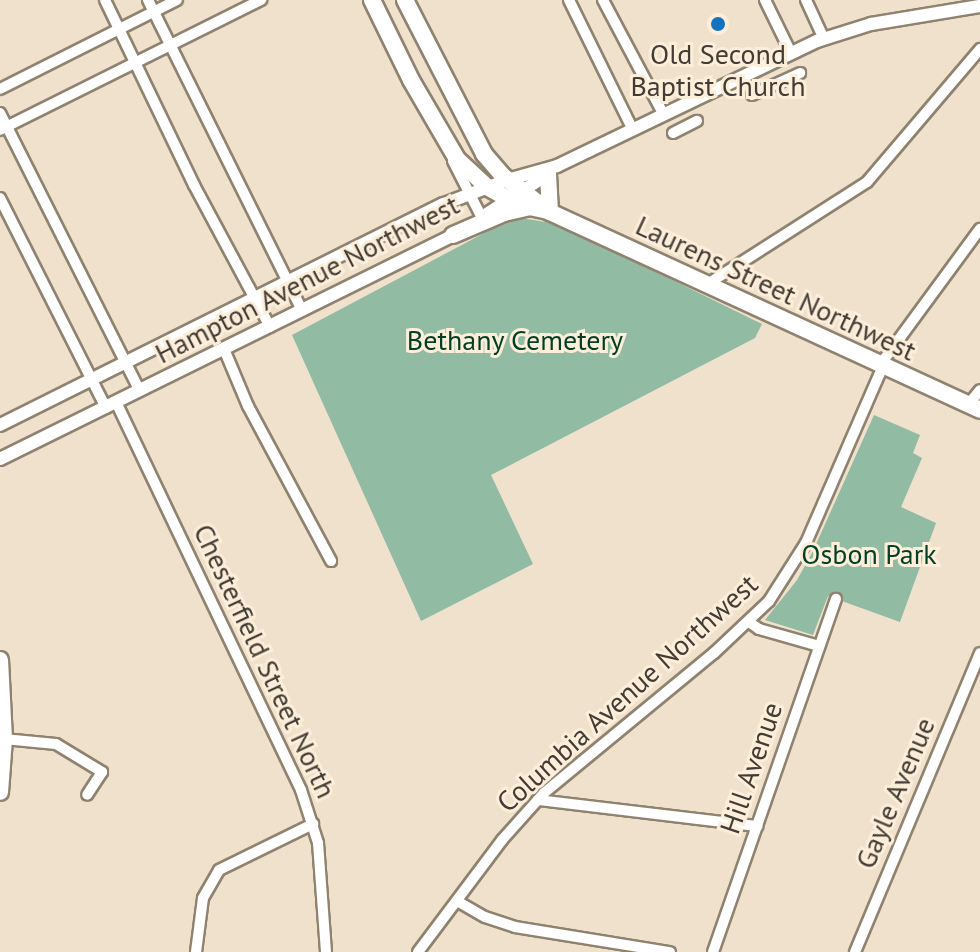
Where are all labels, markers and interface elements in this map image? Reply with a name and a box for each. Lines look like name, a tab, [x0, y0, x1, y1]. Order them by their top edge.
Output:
marker: Old Second Baptist Church	[709, 15, 727, 33]
place label: Old Second Baptist Church	[631, 37, 805, 103]
street label: Hampton Avenue Northwest	[149, 187, 465, 371]
street label: Laurens Street Northwest	[631, 208, 921, 368]
park label: Bethany Cemetery	[406, 323, 624, 357]
street label: Chesterfield Street North	[187, 519, 343, 803]
park label: Osbon Park	[801, 537, 937, 571]
street label: Columbia Avenue Northwest	[490, 567, 764, 819]
street label: Hill Avenue	[713, 697, 789, 839]
street label: Gayle Avenue	[848, 712, 942, 874]

